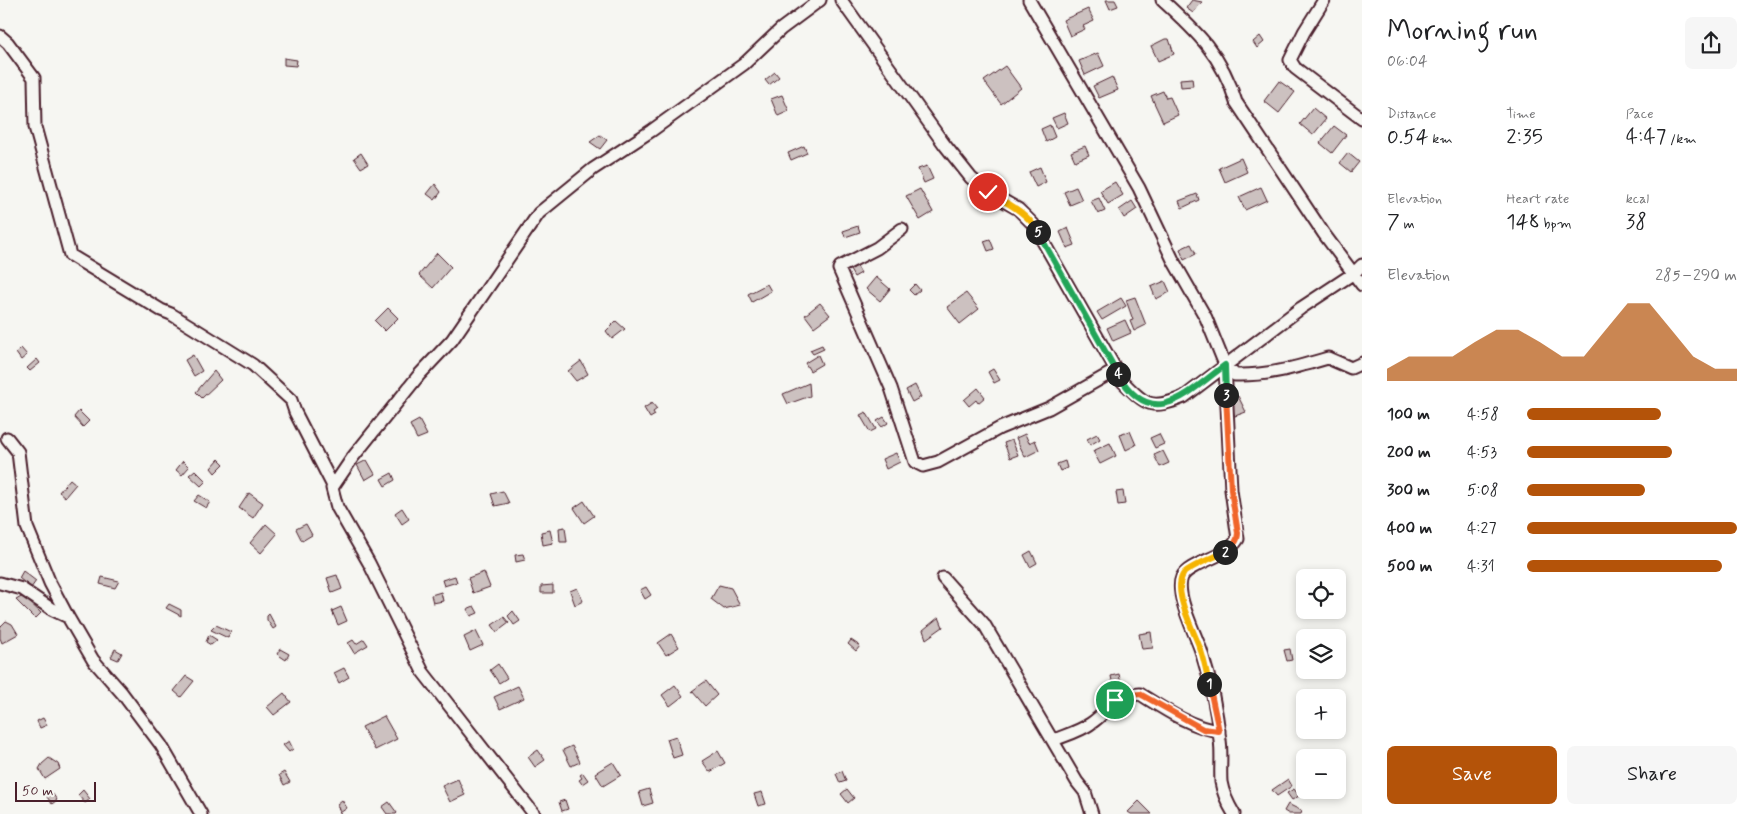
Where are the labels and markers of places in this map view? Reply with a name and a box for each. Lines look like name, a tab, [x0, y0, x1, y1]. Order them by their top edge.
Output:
pin	[967, 171, 1009, 213]
pin: 5	[1026, 220, 1050, 244]
pin: 4	[1106, 362, 1130, 386]
pin: 3	[1214, 382, 1238, 408]
pin: 2	[1212, 540, 1238, 564]
pin: 1	[1196, 672, 1222, 696]
pin	[1094, 679, 1136, 721]

